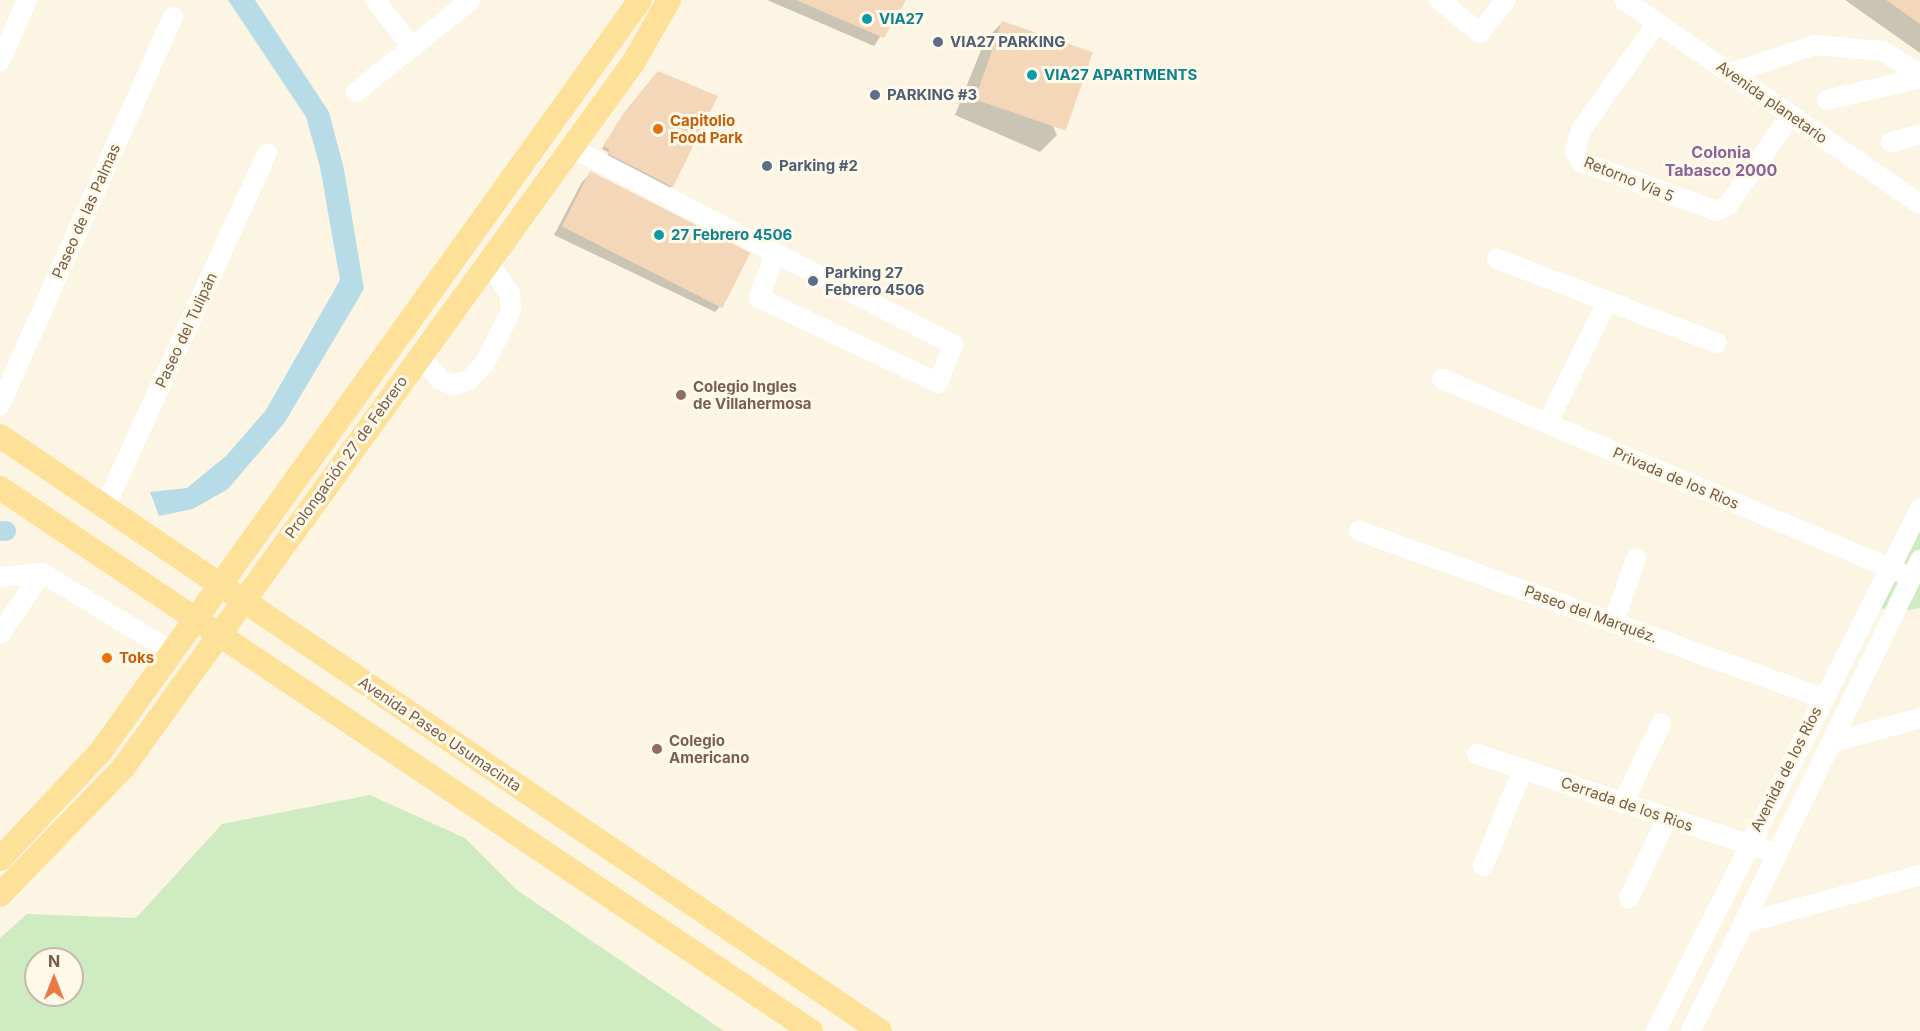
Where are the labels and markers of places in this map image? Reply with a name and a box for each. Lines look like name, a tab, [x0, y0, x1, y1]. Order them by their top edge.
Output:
place label: VIA27	[879, 10, 924, 28]
marker: VIA27	[860, 12, 874, 26]
place label: VIA27 PARKING	[950, 33, 1066, 51]
marker: VIA27 PARKING	[931, 35, 945, 49]
place label: VIA27 APARTMENTS	[1044, 66, 1197, 84]
marker: VIA27 APARTMENTS	[1025, 68, 1039, 82]
place label: PARKING #3	[887, 86, 977, 104]
marker: PARKING #3	[868, 88, 882, 102]
place label: Capitolio Food Park	[670, 111, 743, 146]
marker: Capitolio Food Park	[651, 122, 665, 136]
place label: Parking #2	[779, 157, 858, 175]
marker: Parking #2	[760, 159, 774, 173]
place label: 27 Febrero 4506	[671, 226, 792, 244]
marker: 27 Febrero 4506	[652, 228, 666, 242]
place label: Parking 27 Febrero 4506	[825, 263, 925, 298]
marker: Parking 27 Febrero 4506	[806, 274, 820, 288]
place label: Colegio Ingles de Villahermosa	[693, 377, 812, 412]
marker: Colegio Ingles de Villahermosa	[674, 388, 688, 402]
place label: Toks	[119, 649, 154, 667]
marker: Toks	[100, 651, 114, 665]
place label: Colegio Americano	[669, 731, 749, 766]
marker: Colegio Americano	[650, 742, 664, 756]

